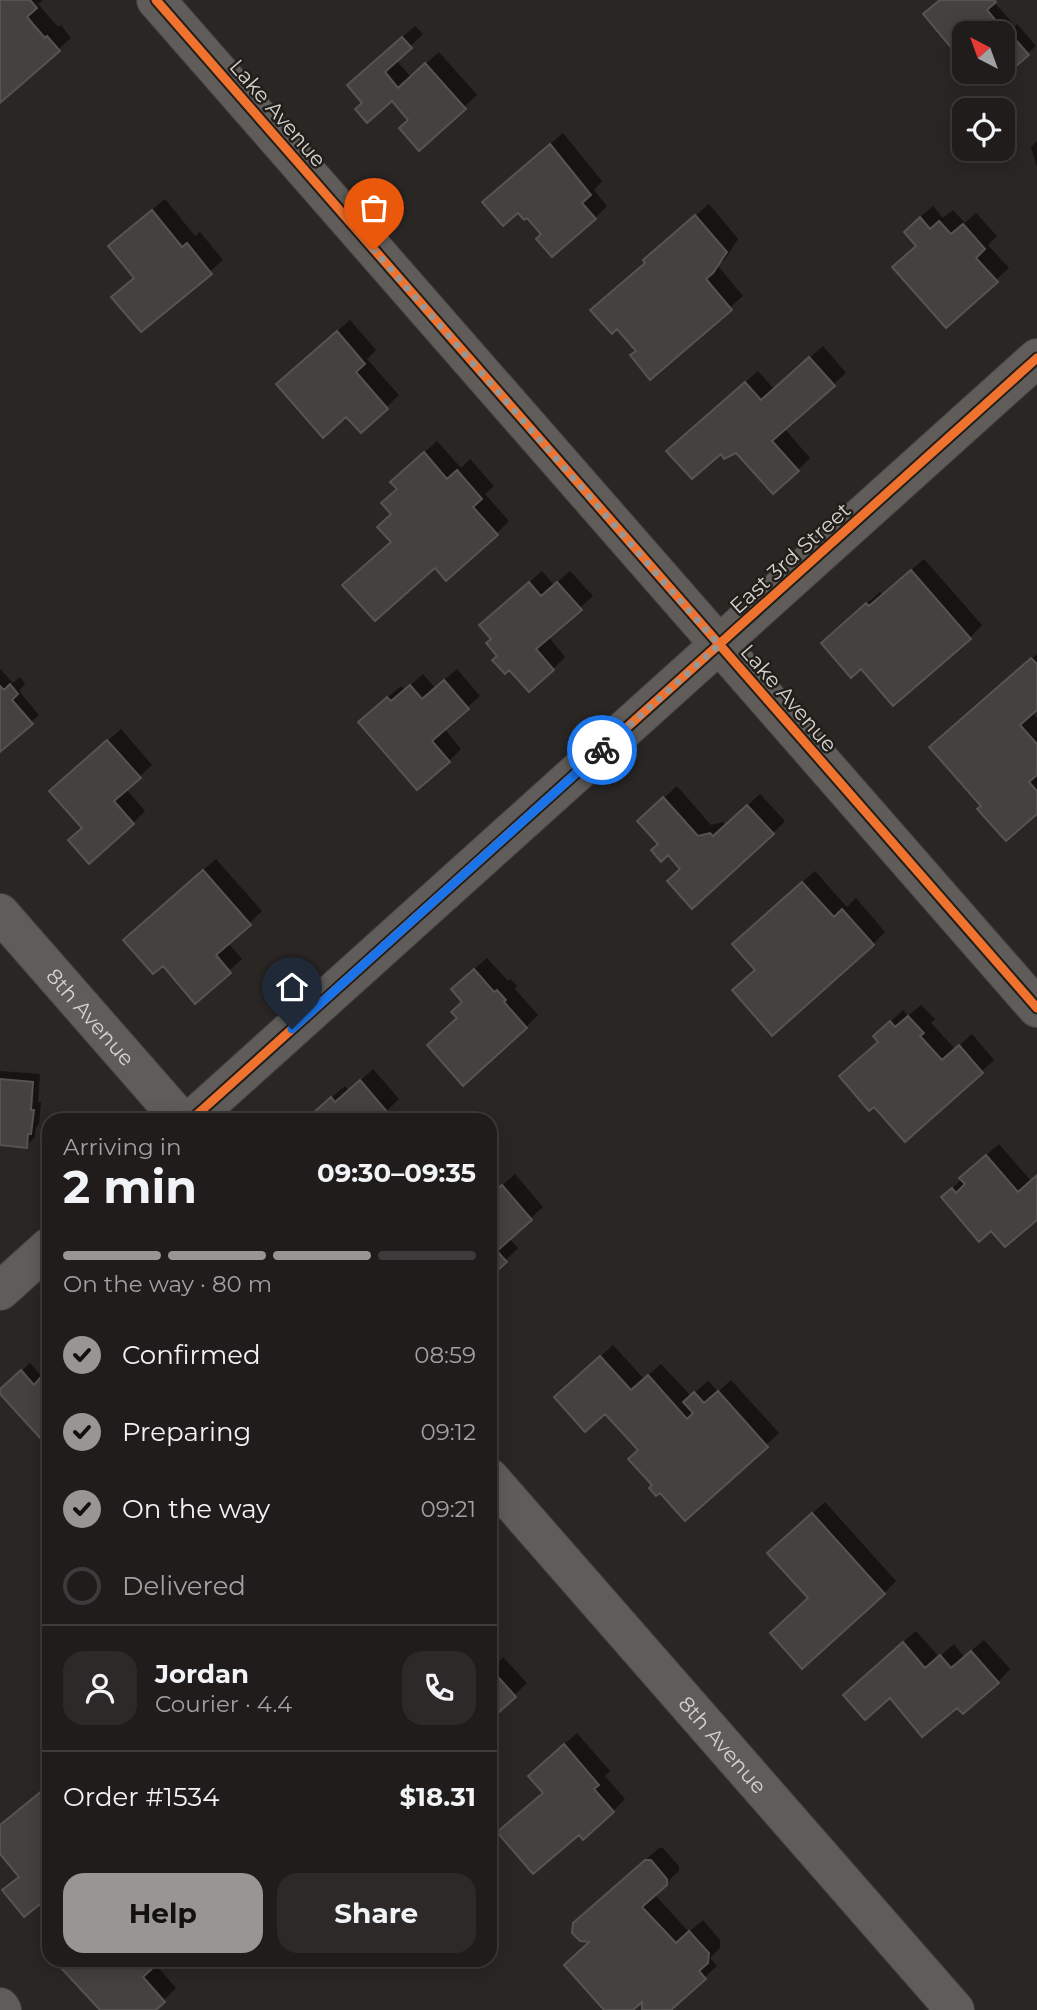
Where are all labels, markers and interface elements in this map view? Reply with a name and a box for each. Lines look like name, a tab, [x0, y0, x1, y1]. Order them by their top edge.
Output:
north arrow	[952, 21, 1015, 84]
map controls	[952, 21, 1015, 161]
street label: Lake Avenue	[225, 54, 331, 172]
button: locate	[952, 98, 1015, 161]
pin	[344, 178, 404, 250]
icon: bag	[355, 189, 393, 227]
street label: East 3rd Street	[724, 497, 856, 619]
street label: Lake Avenue	[736, 639, 842, 757]
courier	[567, 715, 637, 785]
icon: bike	[583, 731, 621, 769]
pin	[262, 957, 322, 1029]
street label: 8th Avenue	[42, 963, 140, 1071]
icon: home	[273, 968, 311, 1006]
text: Arriving in	[63, 1133, 182, 1161]
text: 09:30–09:35	[317, 1157, 476, 1189]
text: 2 min	[63, 1158, 197, 1215]
text: On the way · 80 m	[63, 1270, 272, 1298]
icon: check	[63, 1336, 101, 1374]
text: Confirmed	[122, 1339, 261, 1371]
text: 08:59	[414, 1341, 476, 1369]
icon: check	[63, 1413, 101, 1451]
text: Preparing	[122, 1416, 251, 1448]
text: 09:12	[421, 1418, 476, 1446]
icon: check	[63, 1490, 101, 1528]
text: On the way	[122, 1493, 270, 1525]
text: 09:21	[421, 1495, 476, 1523]
text: Delivered	[122, 1570, 246, 1602]
button: person	[63, 1651, 137, 1725]
button: phone	[402, 1651, 476, 1725]
text: Jordan	[155, 1658, 249, 1690]
text: Courier · 4.4	[155, 1690, 292, 1718]
street label: 8th Avenue	[674, 1691, 772, 1798]
text: Order #1534	[63, 1781, 219, 1813]
text: $18.31	[399, 1781, 476, 1813]
button: Help	[63, 1873, 263, 1953]
button: Share	[277, 1873, 476, 1953]

